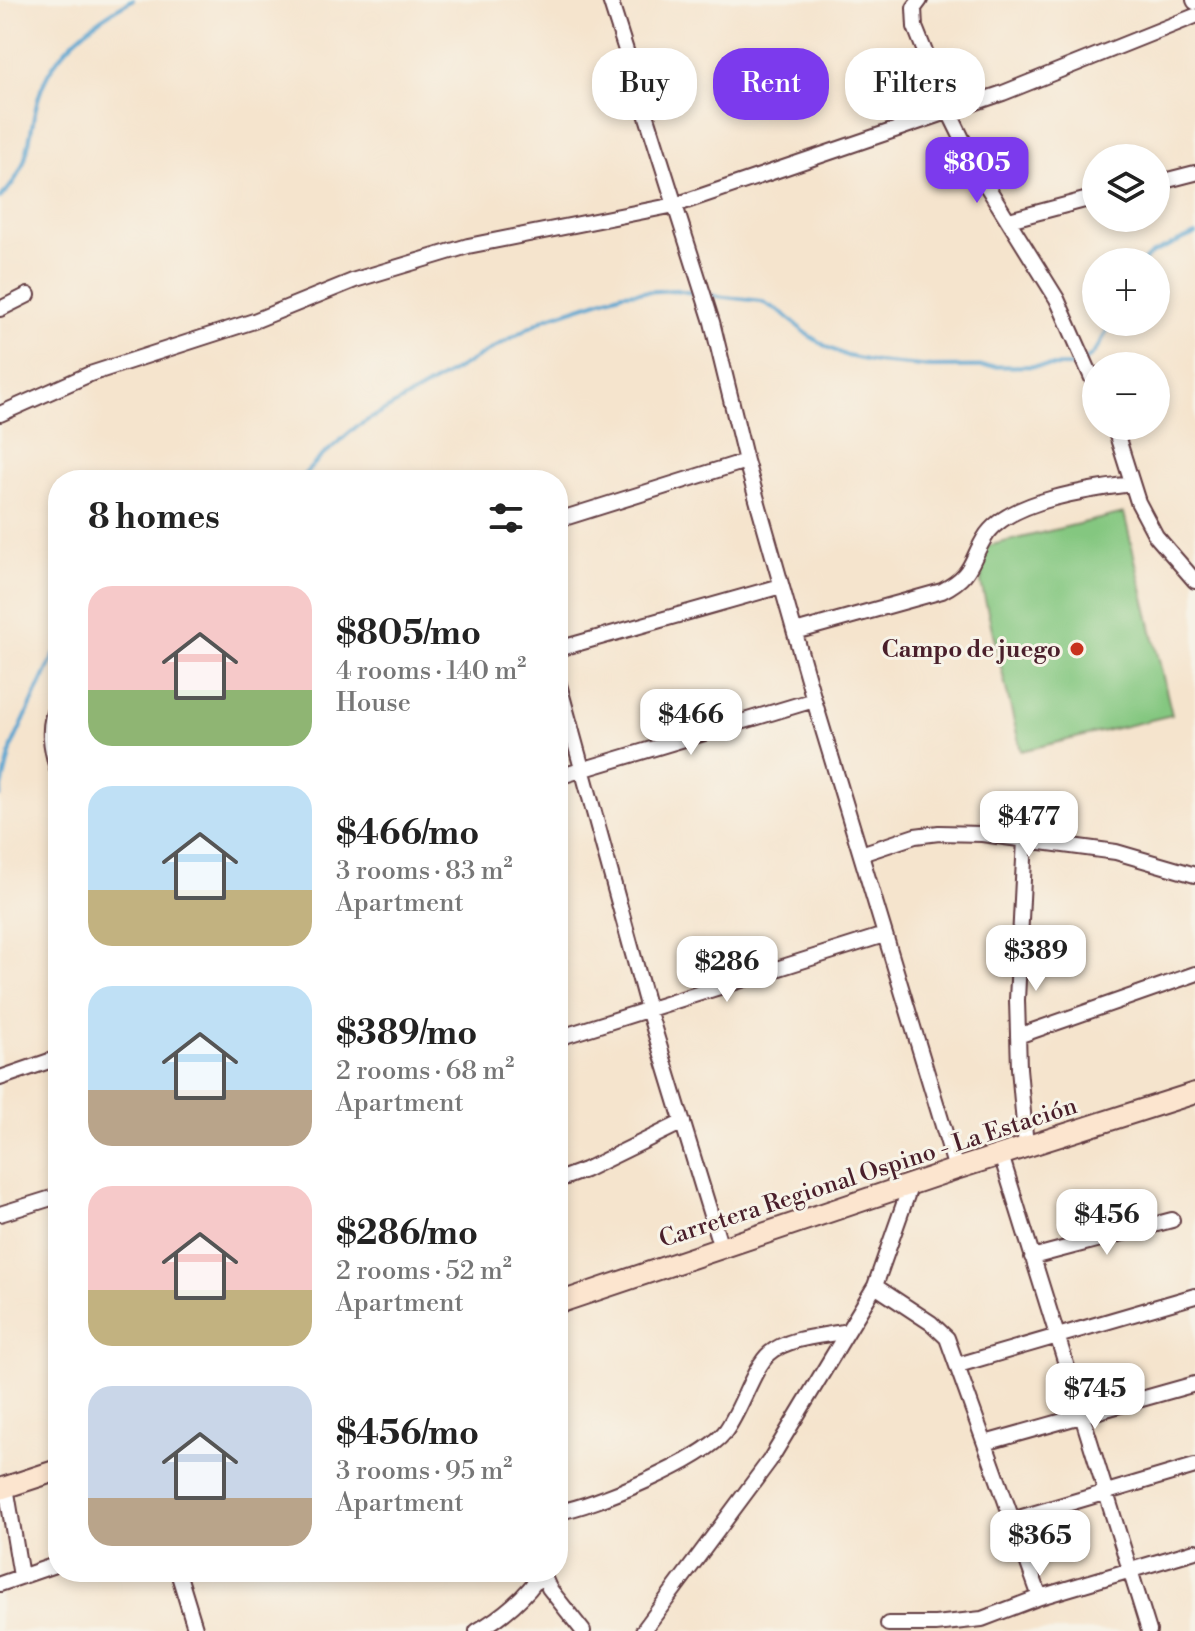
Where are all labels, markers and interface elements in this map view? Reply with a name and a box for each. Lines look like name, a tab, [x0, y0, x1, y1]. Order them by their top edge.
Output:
chip: Buy	[592, 48, 697, 120]
chip: Rent	[713, 48, 829, 120]
chip: Filters	[845, 48, 985, 120]
pin: $805	[930, 137, 1024, 205]
map controls	[1082, 144, 1170, 440]
button: layers	[1082, 144, 1170, 232]
text: $805	[943, 147, 1011, 179]
button: +	[1082, 248, 1170, 336]
button: −	[1082, 352, 1170, 440]
icon: filters	[484, 496, 528, 540]
text: 8 homes	[88, 497, 220, 539]
text: $805/mo	[336, 613, 481, 655]
icon: home	[152, 618, 248, 714]
place label: Campo de juego	[881, 635, 1061, 665]
marker: Campo de juego	[1068, 640, 1086, 658]
text: 4 rooms · 140 m²	[336, 655, 526, 687]
text: House	[336, 687, 411, 719]
pin: $466	[644, 689, 738, 757]
text: $466	[658, 699, 724, 731]
pin: $477	[982, 791, 1076, 859]
text: $477	[998, 801, 1060, 833]
text: $466/mo	[336, 813, 479, 855]
icon: home	[152, 818, 248, 914]
text: 3 rooms · 83 m²	[336, 855, 513, 887]
text: Apartment	[336, 887, 464, 919]
pin: $389	[989, 925, 1083, 993]
text: $389	[1004, 935, 1068, 967]
pin: $286	[680, 936, 774, 1004]
text: $286	[695, 946, 759, 978]
text: $389/mo	[336, 1013, 477, 1055]
icon: home	[152, 1018, 248, 1114]
text: 2 rooms · 68 m²	[336, 1055, 514, 1087]
text: Apartment	[336, 1087, 464, 1119]
street label: Carretera Regional Ospino - La Estación	[656, 1091, 1081, 1255]
pin: $456	[1060, 1189, 1154, 1257]
text: $456	[1074, 1199, 1140, 1231]
text: $286/mo	[336, 1213, 478, 1255]
icon: home	[152, 1218, 248, 1314]
text: 2 rooms · 52 m²	[336, 1255, 512, 1287]
text: Apartment	[336, 1287, 464, 1319]
pin: $745	[1048, 1363, 1142, 1431]
text: $745	[1064, 1373, 1126, 1405]
text: $456/mo	[336, 1413, 479, 1455]
icon: home	[152, 1418, 248, 1514]
text: 3 rooms · 95 m²	[336, 1455, 512, 1487]
text: Apartment	[336, 1487, 464, 1519]
pin: $365	[993, 1510, 1087, 1578]
text: $365	[1008, 1520, 1072, 1552]

